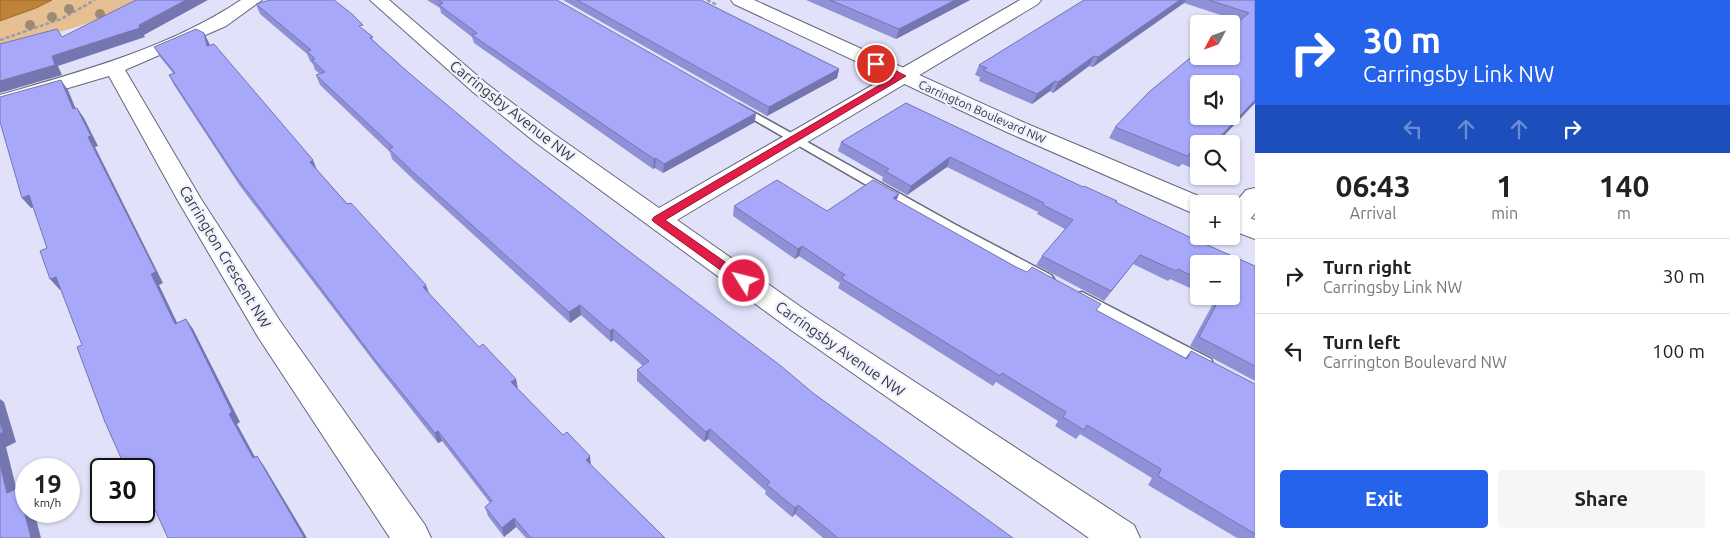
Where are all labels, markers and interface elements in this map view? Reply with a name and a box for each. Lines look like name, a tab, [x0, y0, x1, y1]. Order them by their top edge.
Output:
north arrow	[1190, 15, 1240, 65]
map controls	[1190, 15, 1240, 305]
icon: right	[1280, 20, 1345, 85]
text: 30 m	[1363, 20, 1441, 60]
pin	[855, 43, 897, 85]
icon: arrive	[862, 50, 890, 78]
street label: Carringsby Avenue NW	[447, 57, 578, 165]
text: Carringsby Link NW	[1363, 61, 1554, 86]
button: sound	[1190, 75, 1240, 125]
street label: Carrington Boulevard NW	[917, 78, 1048, 146]
icon: left	[1399, 115, 1427, 143]
icon: ahead	[1452, 115, 1480, 143]
icon: ahead	[1505, 115, 1533, 143]
icon: right	[1558, 115, 1586, 143]
button: search	[1190, 135, 1240, 185]
text: 06:43	[1336, 169, 1411, 203]
text: 1	[1496, 169, 1513, 203]
text: 140	[1599, 169, 1649, 203]
street label: Carrington Crescent NW	[176, 182, 275, 331]
button: +	[1190, 195, 1240, 245]
text: Arrival	[1350, 204, 1396, 222]
text: min	[1491, 204, 1518, 222]
text: m	[1617, 204, 1631, 222]
position arrow	[717, 254, 769, 306]
button: −	[1190, 255, 1240, 305]
text: Turn right	[1323, 256, 1411, 278]
icon: right	[1280, 262, 1308, 290]
text: 30 m	[1663, 265, 1705, 287]
text: Carringsby Link NW	[1323, 278, 1462, 296]
street label: Carringsby Avenue NW	[773, 298, 908, 400]
text: Turn left	[1323, 331, 1401, 353]
icon: left	[1280, 337, 1308, 365]
text: 100 m	[1652, 340, 1705, 362]
text: Carrington Boulevard NW	[1323, 353, 1507, 371]
speed limit sign: 30	[90, 458, 155, 523]
text: 19	[33, 470, 62, 498]
button: Exit	[1280, 470, 1488, 528]
button: Share	[1498, 470, 1705, 528]
text: km/h	[34, 496, 61, 509]

